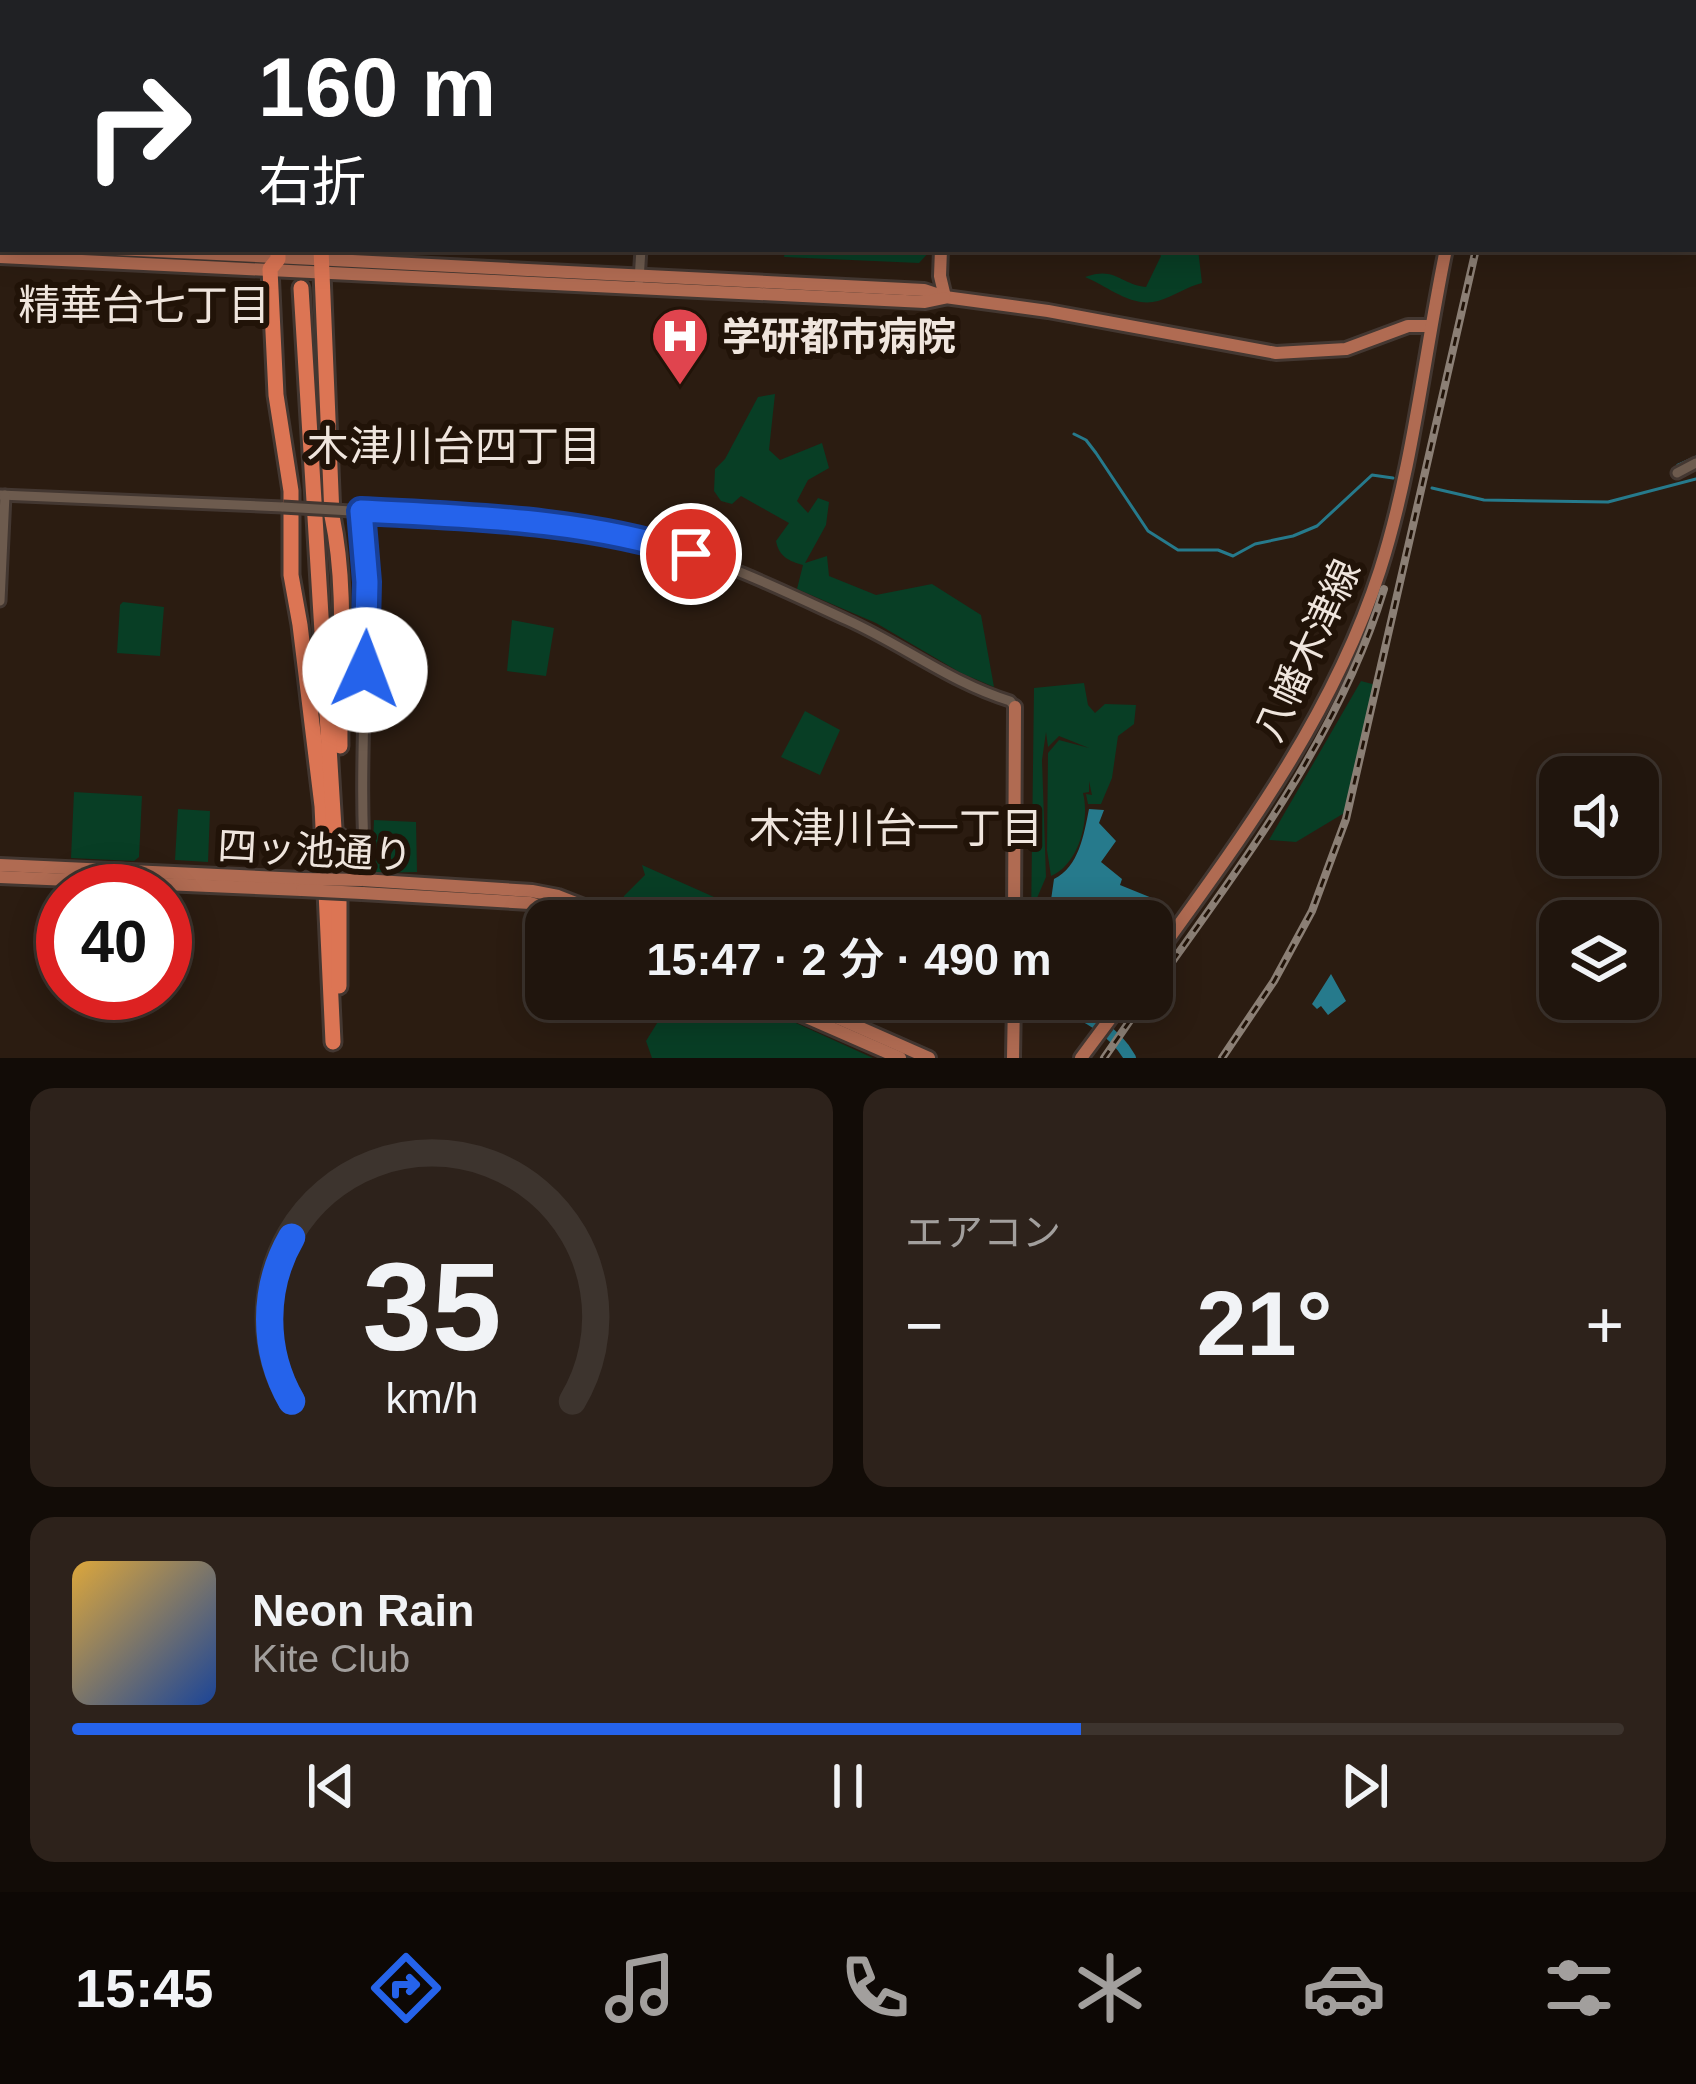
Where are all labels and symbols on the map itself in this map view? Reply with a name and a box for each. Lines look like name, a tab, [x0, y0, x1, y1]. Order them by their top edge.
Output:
district label: 精華台七丁目	[18, 282, 270, 329]
hospital icon: 学研都市病院	[649, 305, 711, 387]
place label: 学研都市病院	[722, 315, 956, 358]
district label: 木津川台四丁目	[307, 423, 601, 470]
pin	[640, 503, 742, 605]
street label: 八幡木津線	[1247, 553, 1368, 748]
position arrow	[302, 607, 428, 733]
district label: 木津川台一丁目	[749, 805, 1043, 852]
street label: 四ッ池通り	[216, 824, 413, 877]
speed limit sign: 40	[36, 864, 192, 1020]

